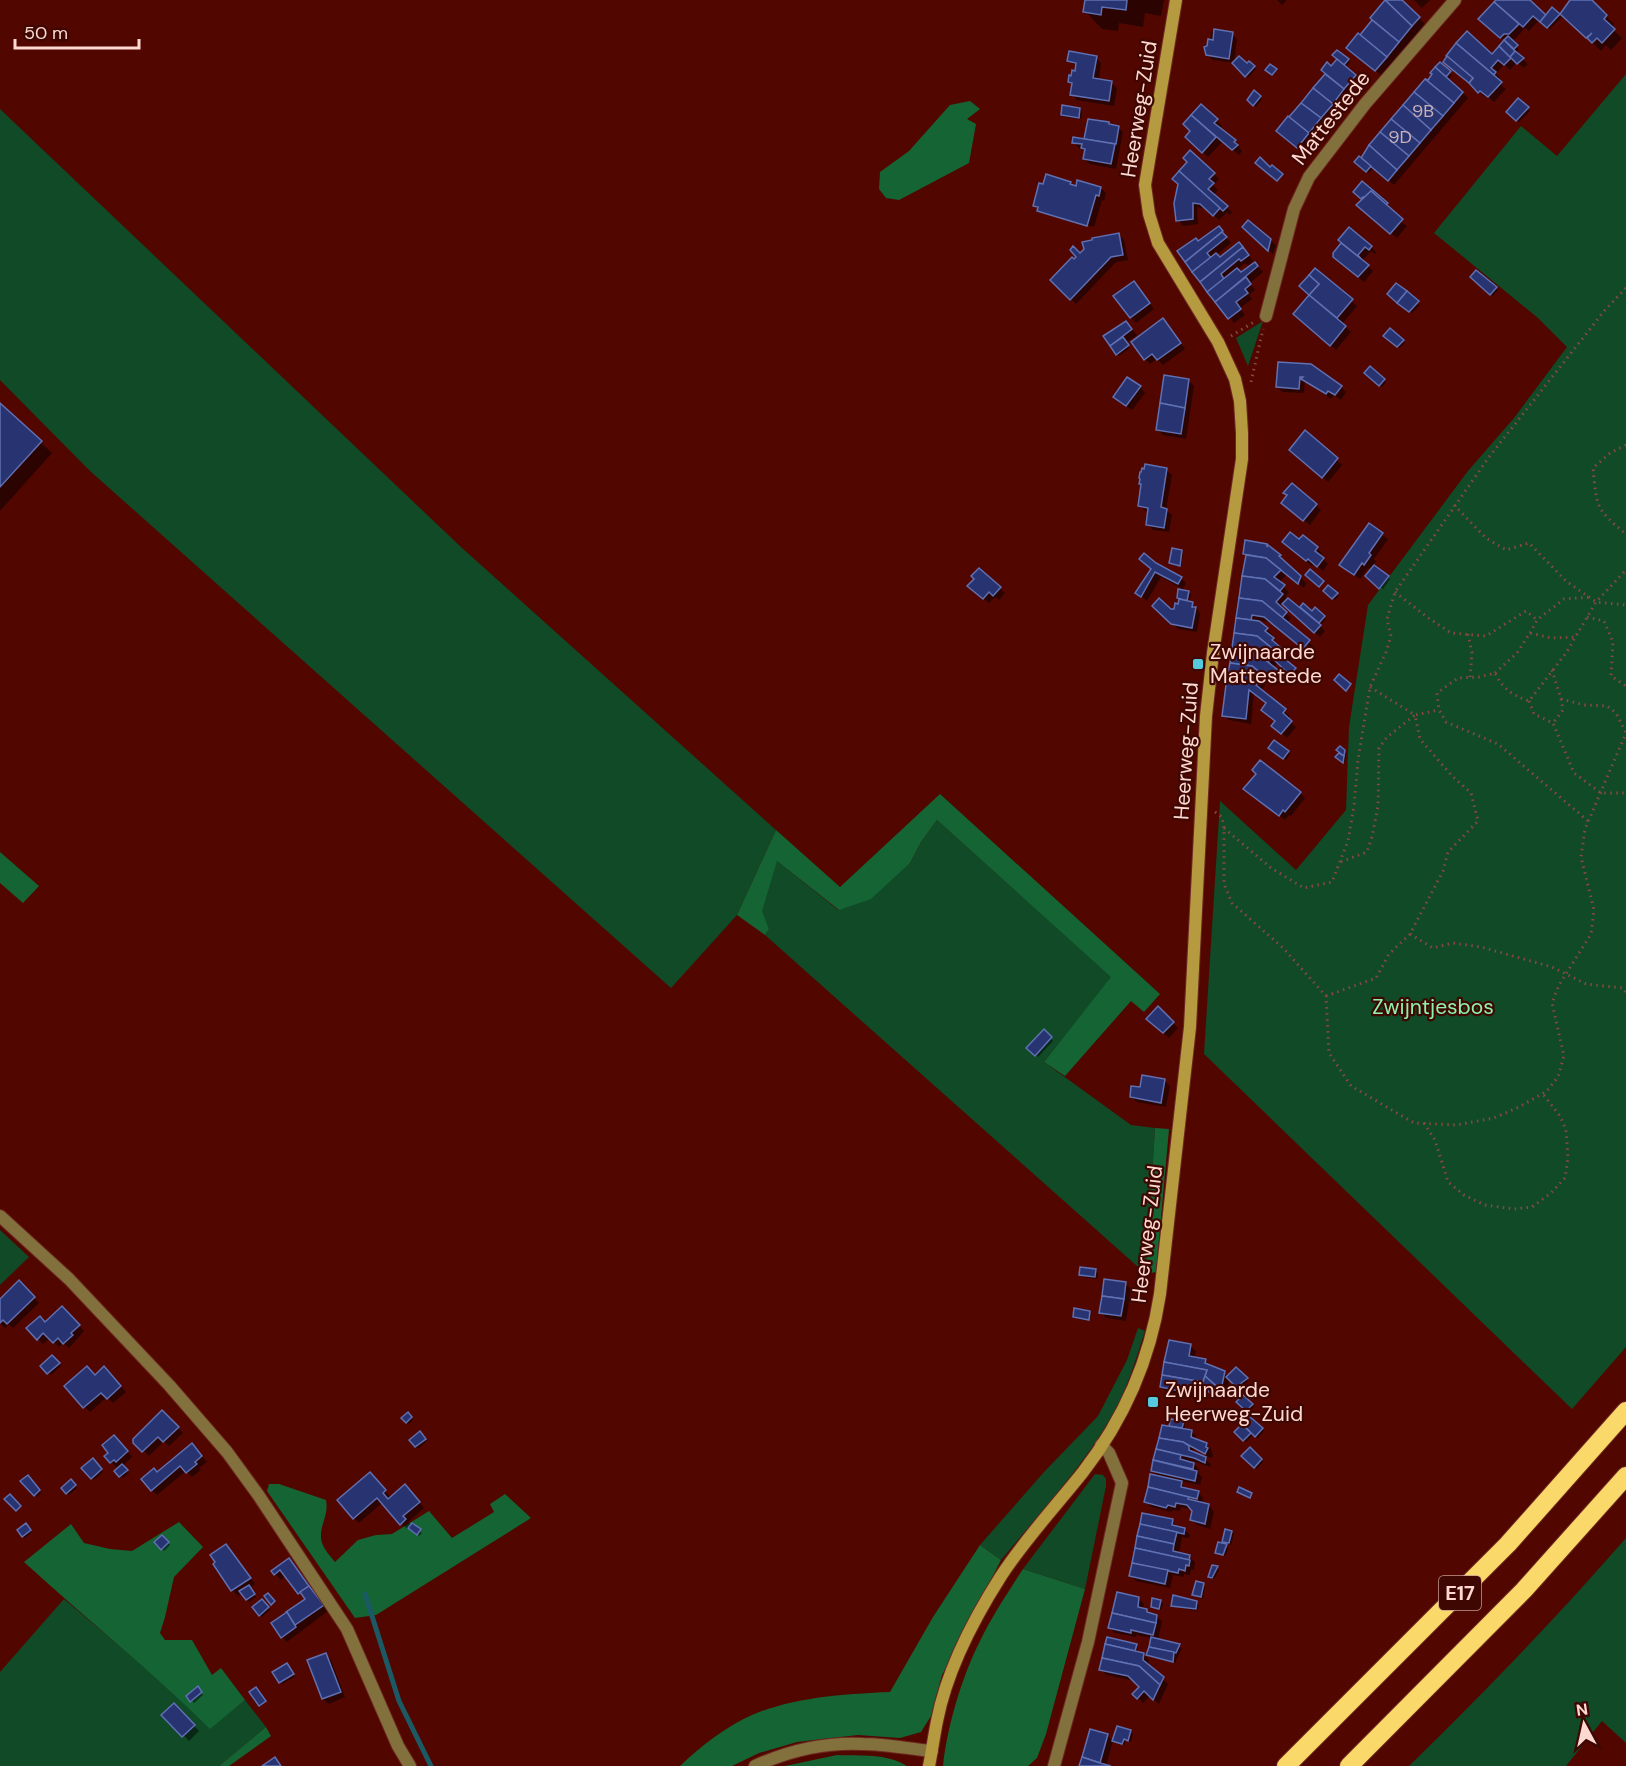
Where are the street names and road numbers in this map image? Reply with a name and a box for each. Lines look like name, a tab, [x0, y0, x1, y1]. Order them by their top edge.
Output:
street label: Heerweg-Zuid	[1114, 39, 1164, 179]
street label: Mattestede	[1286, 65, 1377, 171]
street label: Heerweg-Zuid	[1167, 681, 1205, 821]
street label: Heerweg-Zuid	[1125, 1164, 1169, 1304]
road number: E17	[1439, 1576, 1481, 1610]

